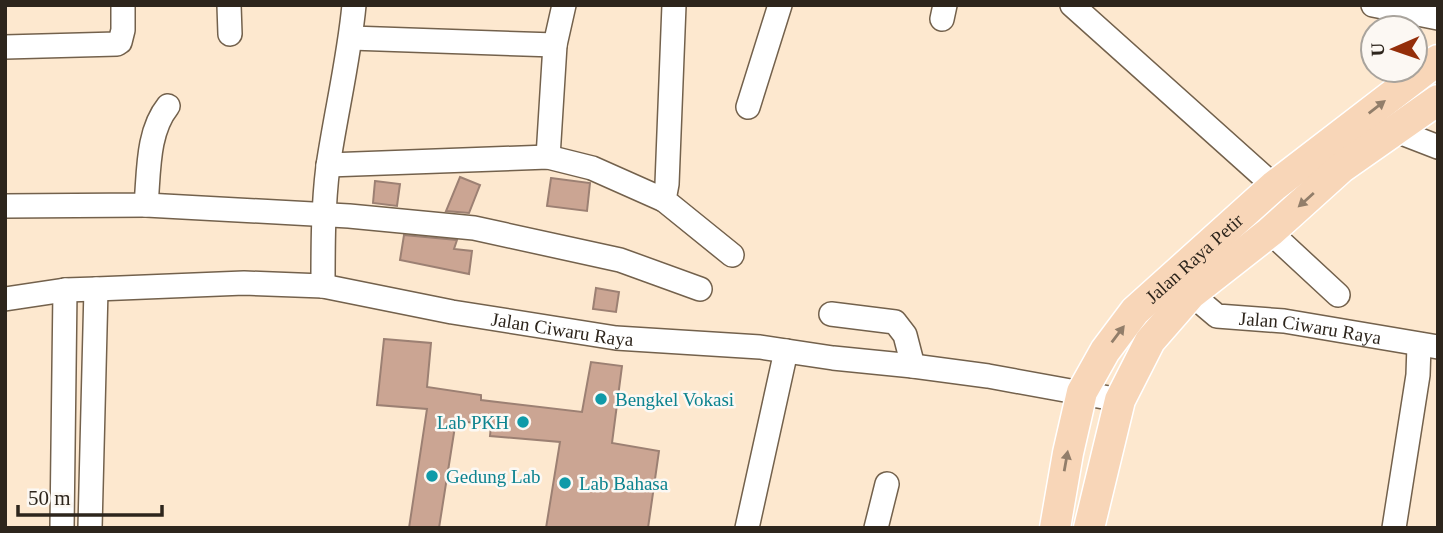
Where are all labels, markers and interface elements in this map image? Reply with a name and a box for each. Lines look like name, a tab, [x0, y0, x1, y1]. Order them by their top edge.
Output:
north arrow	[1359, 14, 1429, 84]
text: U	[1367, 42, 1388, 57]
one-way arrow	[1368, 101, 1386, 115]
one-way arrow	[1297, 192, 1314, 207]
street label: Jalan Raya Petir	[1141, 208, 1247, 307]
street label: Jalan Ciwaru Raya	[1238, 307, 1383, 348]
street label: Jalan Ciwaru Raya	[490, 308, 634, 350]
one-way arrow	[1110, 325, 1124, 343]
place label: Bengkel Vokasi	[615, 389, 734, 410]
marker: Bengkel Vokasi	[593, 391, 609, 407]
place label: Lab PKH	[437, 412, 509, 433]
marker: Lab PKH	[515, 414, 531, 430]
one-way arrow	[1061, 449, 1072, 471]
place label: Gedung Lab	[446, 466, 540, 487]
marker: Gedung Lab	[424, 468, 440, 484]
place label: Lab Bahasa	[579, 473, 669, 494]
scale bar	[18, 474, 161, 518]
marker: Lab Bahasa	[557, 475, 573, 491]
text: 50 m	[28, 486, 71, 510]

